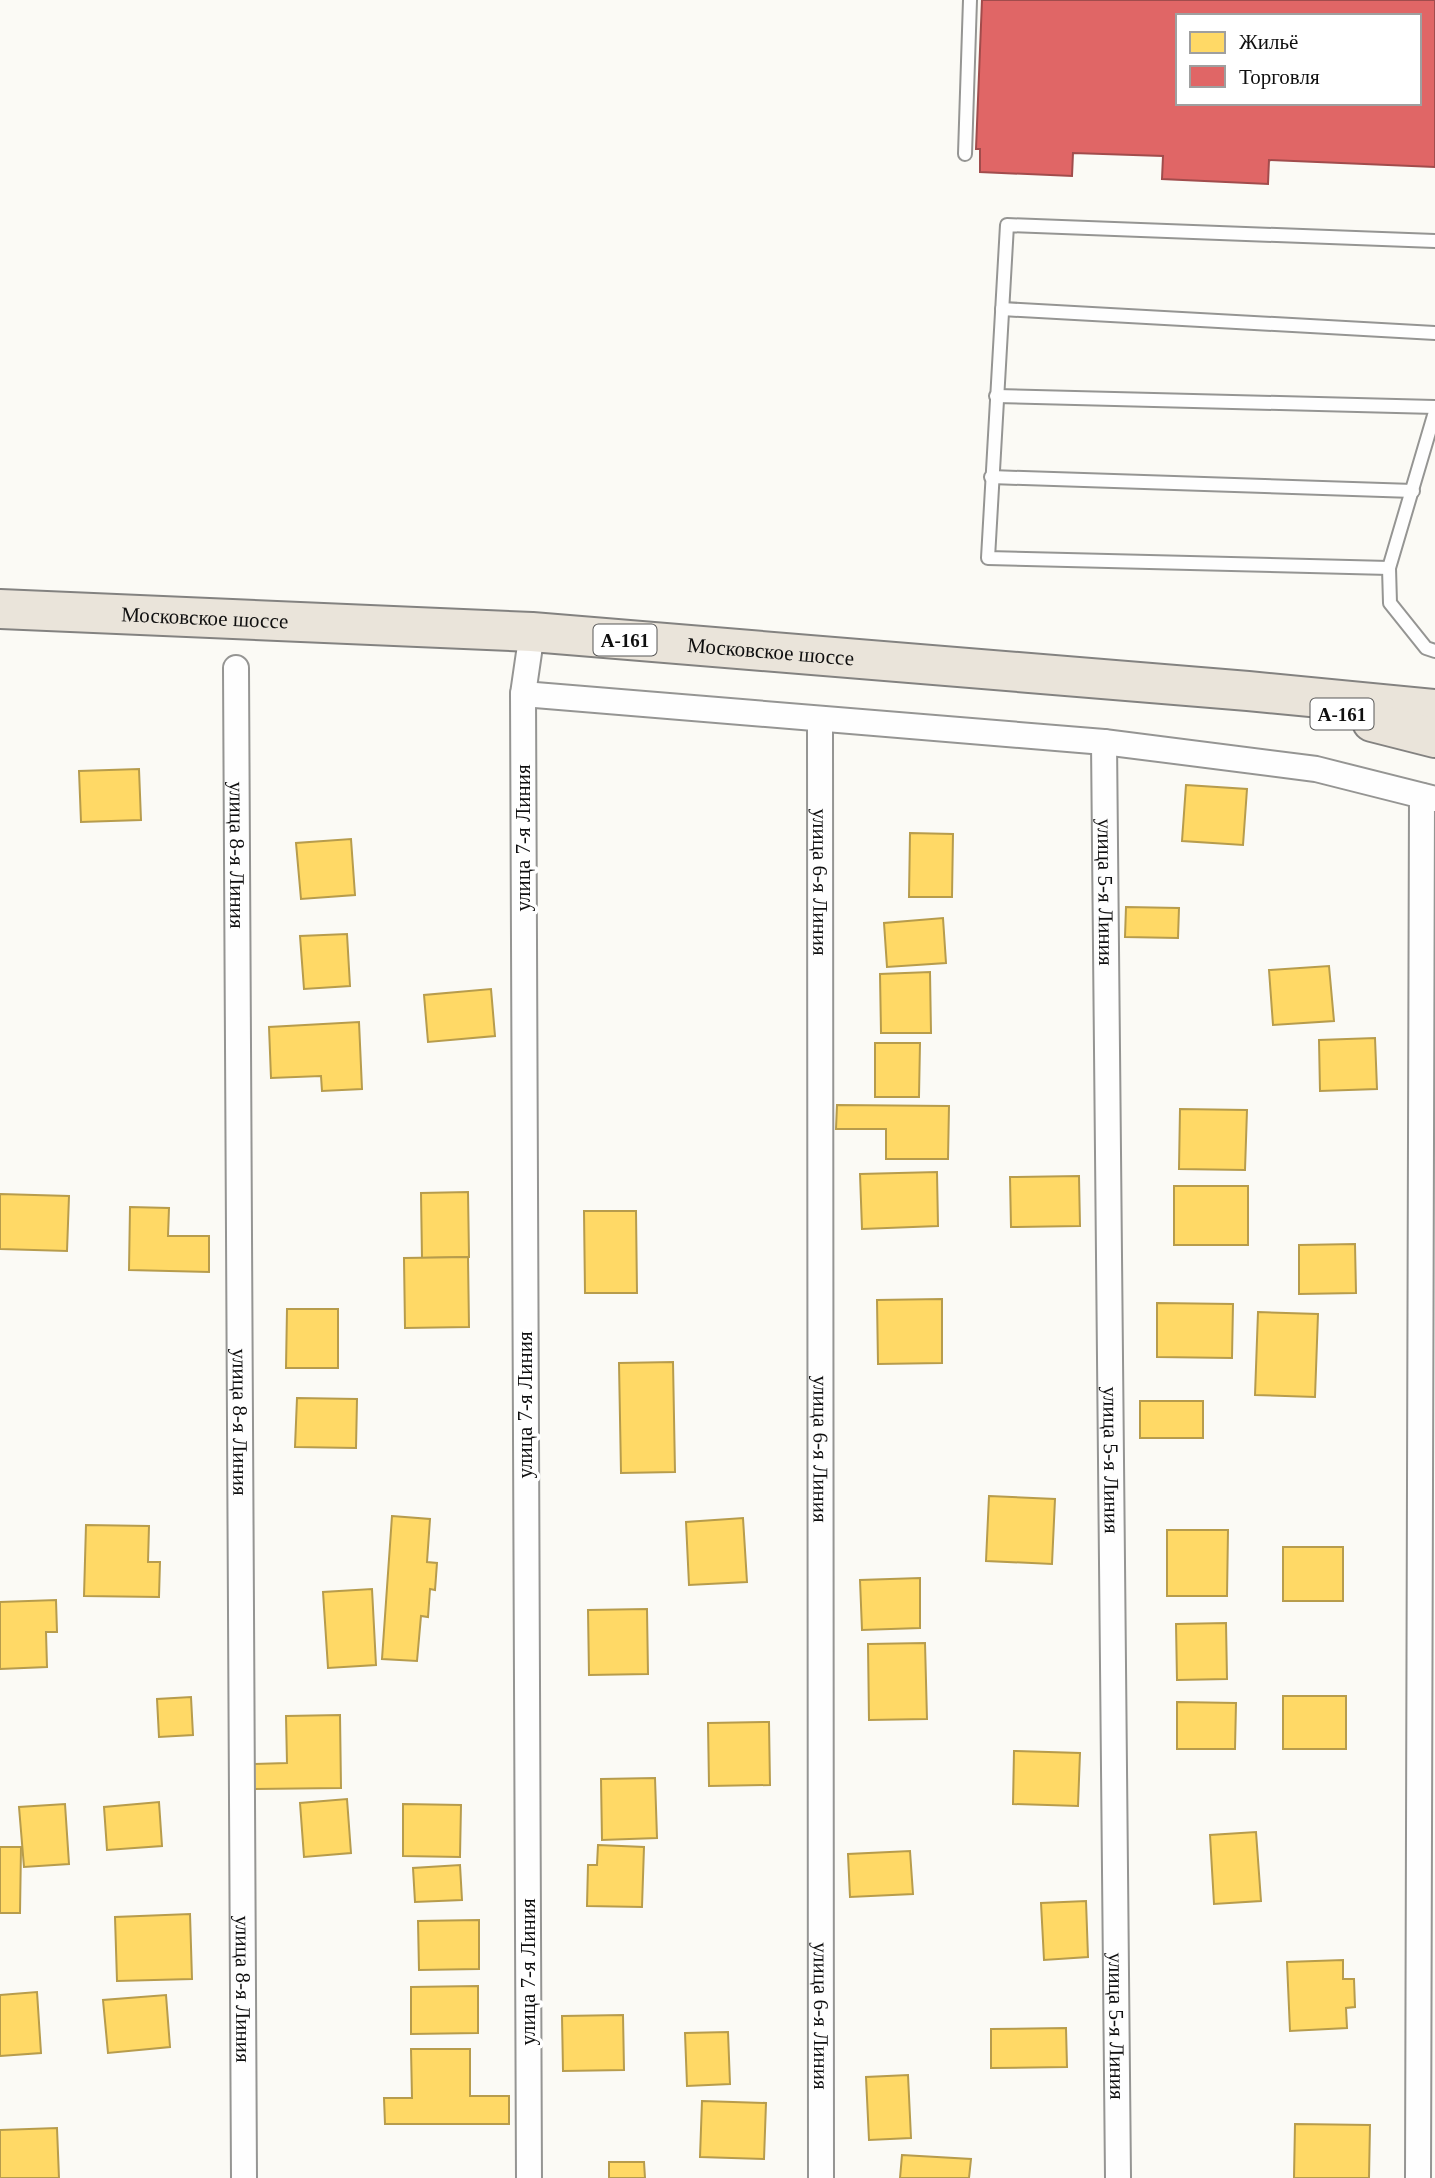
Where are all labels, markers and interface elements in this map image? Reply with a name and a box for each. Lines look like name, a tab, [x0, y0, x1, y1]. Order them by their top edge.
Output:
legend	[1176, 14, 1421, 105]
text: Жильё	[1239, 30, 1298, 54]
text: Торговля	[1239, 65, 1320, 89]
street label: Московское шоссе	[121, 602, 289, 633]
road number: А-161	[594, 624, 656, 656]
street label: Московское шоссе	[686, 633, 855, 670]
road number: А-161	[1310, 698, 1374, 730]
street label: улица 7-я Линия	[511, 764, 535, 912]
street label: улица 8-я Линия	[225, 781, 249, 929]
street label: улица 6-я Линия	[808, 808, 832, 956]
street label: улица 5-я Линия	[1093, 818, 1118, 966]
street label: улица 7-я Линия	[513, 1331, 537, 1479]
street label: улица 8-я Линия	[228, 1348, 252, 1496]
street label: улица 6-я Линия	[808, 1375, 833, 1523]
street label: улица 5-я Линия	[1098, 1386, 1124, 1534]
street label: улица 7-я Линия	[516, 1898, 540, 2046]
street label: улица 8-я Линия	[231, 1915, 255, 2063]
street label: улица 6-я Линия	[809, 1942, 833, 2090]
street label: улица 5-я Линия	[1104, 1952, 1129, 2100]

